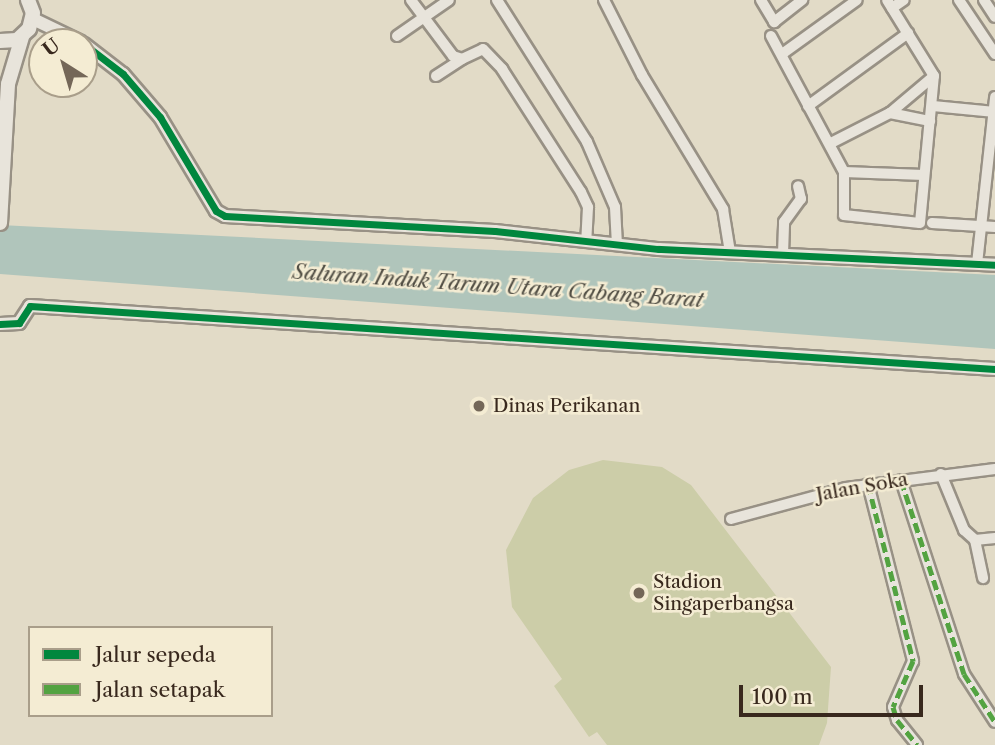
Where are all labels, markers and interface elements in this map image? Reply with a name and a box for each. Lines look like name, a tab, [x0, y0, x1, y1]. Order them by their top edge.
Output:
north arrow	[28, 28, 98, 98]
text: U	[38, 34, 64, 61]
water label: Saluran Induk Tarum Utara Cabang Barat	[292, 259, 704, 313]
place label: Dinas Perikanan	[493, 395, 640, 417]
marker: Dinas Perikanan	[471, 398, 487, 414]
street label: Jalan Soka	[814, 468, 910, 506]
place label: Stadion Singaperbangsa	[653, 571, 794, 615]
marker: Stadion Singaperbangsa	[631, 585, 647, 601]
legend	[28, 626, 273, 717]
text: Jalur sepeda	[95, 642, 216, 667]
scale bar	[743, 672, 927, 716]
text: Jalan setapak	[95, 677, 225, 702]
text: 100 m	[752, 684, 813, 709]

